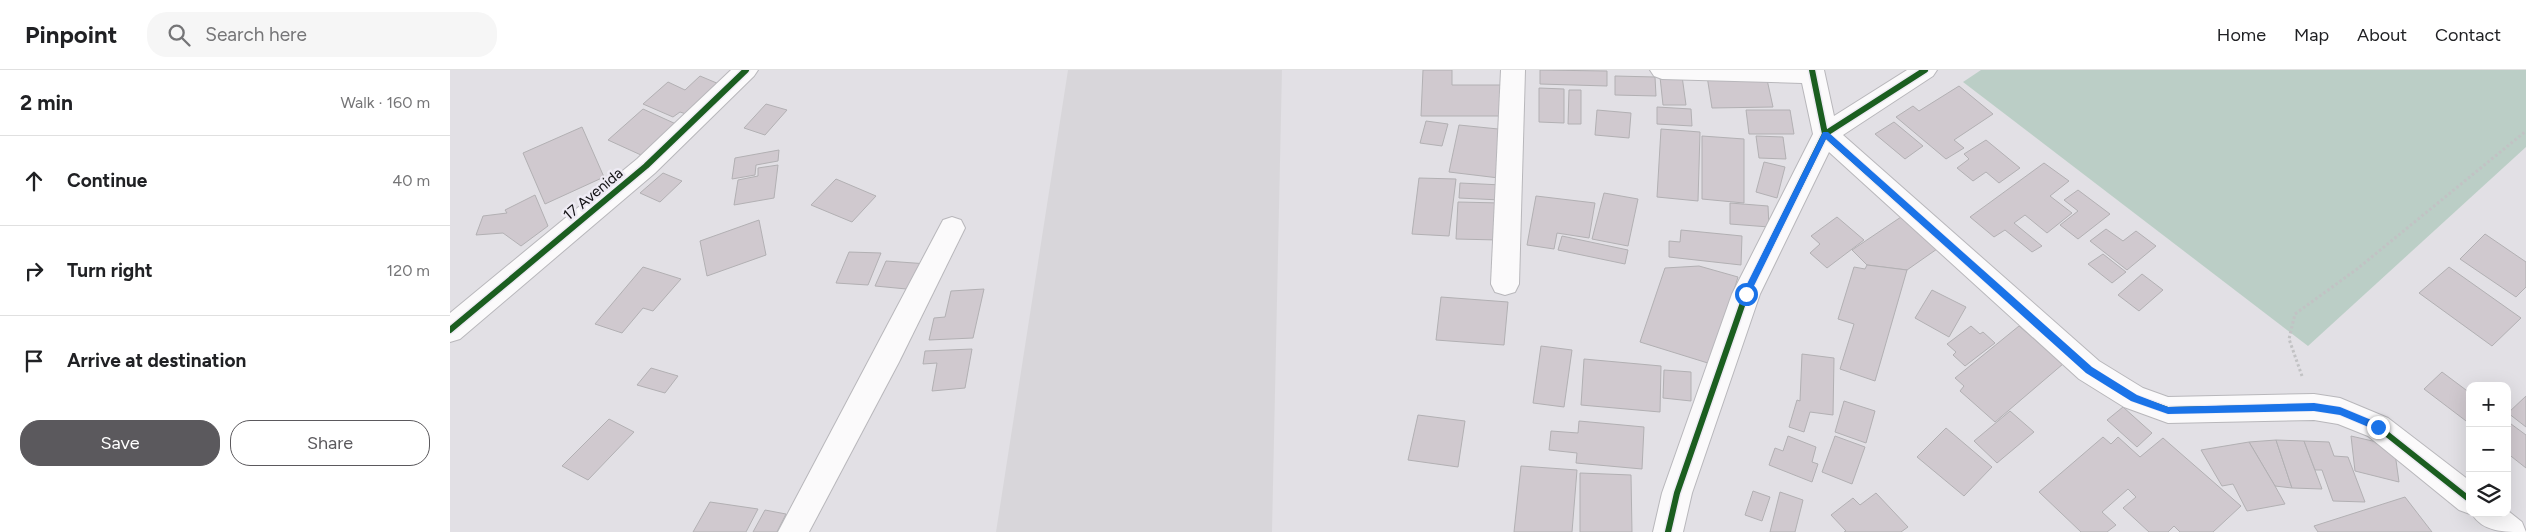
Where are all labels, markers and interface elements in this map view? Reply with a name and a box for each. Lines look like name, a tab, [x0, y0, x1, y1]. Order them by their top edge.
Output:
search box	[147, 12, 497, 57]
text: Pinpoint	[25, 20, 117, 49]
icon: search	[165, 21, 193, 49]
text: Search here	[205, 23, 307, 46]
text: Home	[2217, 24, 2266, 46]
text: Map	[2294, 24, 2329, 46]
text: About	[2357, 24, 2407, 46]
text: Contact	[2435, 24, 2501, 46]
text: 2 min	[20, 90, 73, 115]
text: Walk · 160 m	[340, 93, 430, 112]
street label: 17 Avenida	[560, 164, 626, 224]
icon: ahead	[20, 167, 48, 195]
text: Continue	[67, 169, 147, 192]
text: 40 m	[392, 171, 430, 190]
icon: right	[20, 257, 48, 285]
text: Turn right	[67, 259, 153, 282]
text: 120 m	[387, 261, 430, 280]
route start	[1735, 283, 1758, 306]
icon: arrive	[20, 347, 48, 375]
text: Arrive at destination	[67, 349, 246, 372]
map controls	[2466, 382, 2511, 517]
button: +	[2466, 382, 2511, 427]
route end	[2367, 416, 2390, 439]
button: Save	[20, 420, 220, 466]
button: Share	[230, 420, 430, 466]
button: −	[2466, 427, 2511, 472]
button: layers	[2466, 472, 2511, 517]

